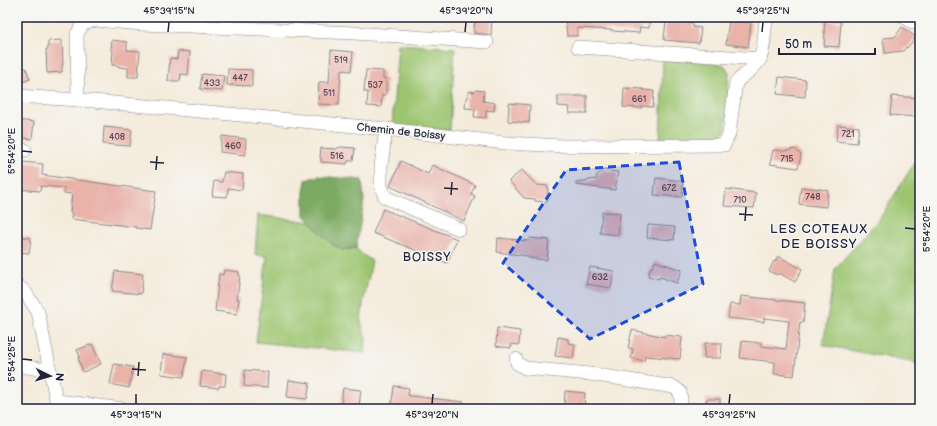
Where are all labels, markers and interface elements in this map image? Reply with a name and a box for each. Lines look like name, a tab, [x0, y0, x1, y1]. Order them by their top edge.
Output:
text: 45°39'15"N	[143, 5, 195, 17]
text: 45°39'20"N	[439, 5, 493, 17]
text: 45°39'25"N	[736, 5, 790, 17]
scale bar	[779, 30, 875, 56]
text: 50 m	[785, 37, 812, 52]
house number: 519	[334, 55, 348, 66]
house number: 447	[232, 73, 248, 84]
house number: 433	[204, 78, 221, 89]
house number: 537	[367, 80, 383, 91]
house number: 511	[323, 88, 335, 99]
house number: 661	[632, 94, 646, 105]
street label: Chemin de Boissy	[356, 120, 446, 143]
text: 5°54'20"E	[6, 127, 18, 174]
house number: 721	[841, 129, 855, 140]
house number: 408	[109, 132, 125, 143]
house number: 460	[225, 141, 241, 152]
house number: 516	[330, 151, 345, 162]
house number: 715	[780, 154, 794, 165]
house number: 672	[661, 183, 677, 194]
house number: 748	[805, 192, 821, 203]
house number: 710	[733, 195, 747, 206]
text: 5°54'20"E	[921, 205, 933, 252]
district label: LES COTEAUX DE BOISSY	[770, 221, 868, 252]
district label: BOISSY	[403, 250, 451, 265]
house number: 632	[592, 272, 609, 283]
text: 5°54'25"E	[6, 335, 18, 382]
north arrow	[30, 356, 70, 396]
text: N	[53, 372, 66, 382]
text: 45°39'15"N	[110, 409, 162, 421]
text: 45°39'20"N	[405, 409, 459, 421]
text: 45°39'25"N	[702, 409, 756, 421]

